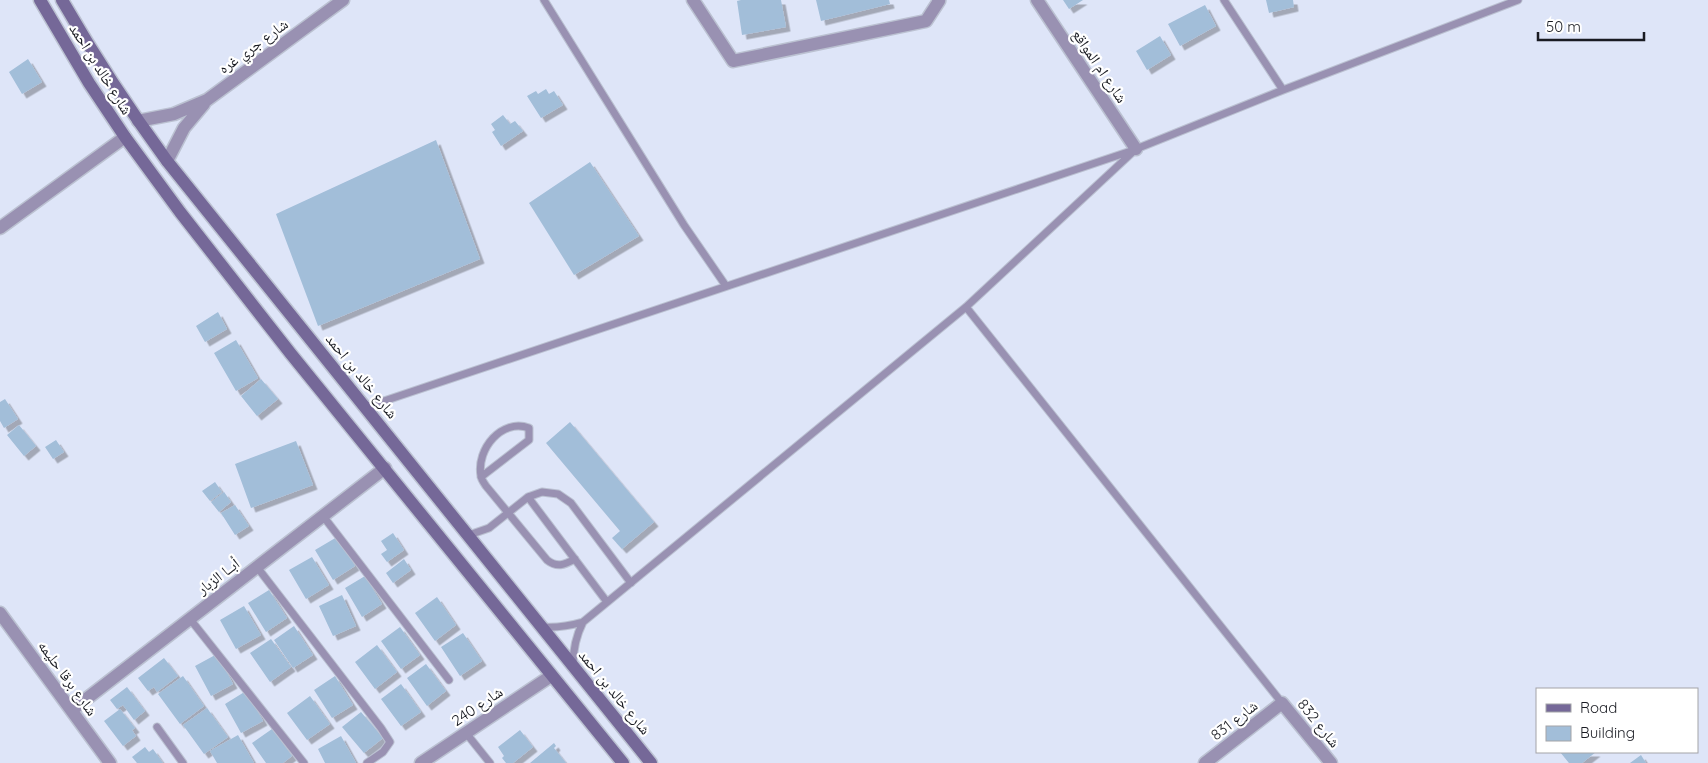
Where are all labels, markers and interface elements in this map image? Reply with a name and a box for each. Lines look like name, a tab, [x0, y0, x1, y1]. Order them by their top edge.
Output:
scale bar	[1538, 10, 1644, 42]
street label: شارع جري غره	[215, 14, 293, 80]
text: 50 m	[1546, 17, 1581, 36]
street label: شارع خالد بن احمد	[65, 20, 137, 119]
street label: شارع ام المواقع	[1068, 26, 1132, 107]
street label: شارع خالد بن احمد	[321, 330, 402, 423]
street label: أبــا الزبار	[192, 554, 243, 599]
street label: شارع برقا حليمه	[33, 637, 102, 720]
street label: شارع خالد بن احمد	[574, 646, 655, 739]
street label: شارع 240	[448, 682, 507, 731]
legend	[1536, 688, 1698, 753]
street label: شارع 832	[1293, 695, 1344, 752]
street label: شارع 831	[1207, 696, 1262, 745]
text: Road	[1580, 698, 1617, 717]
text: Building	[1580, 723, 1635, 742]

